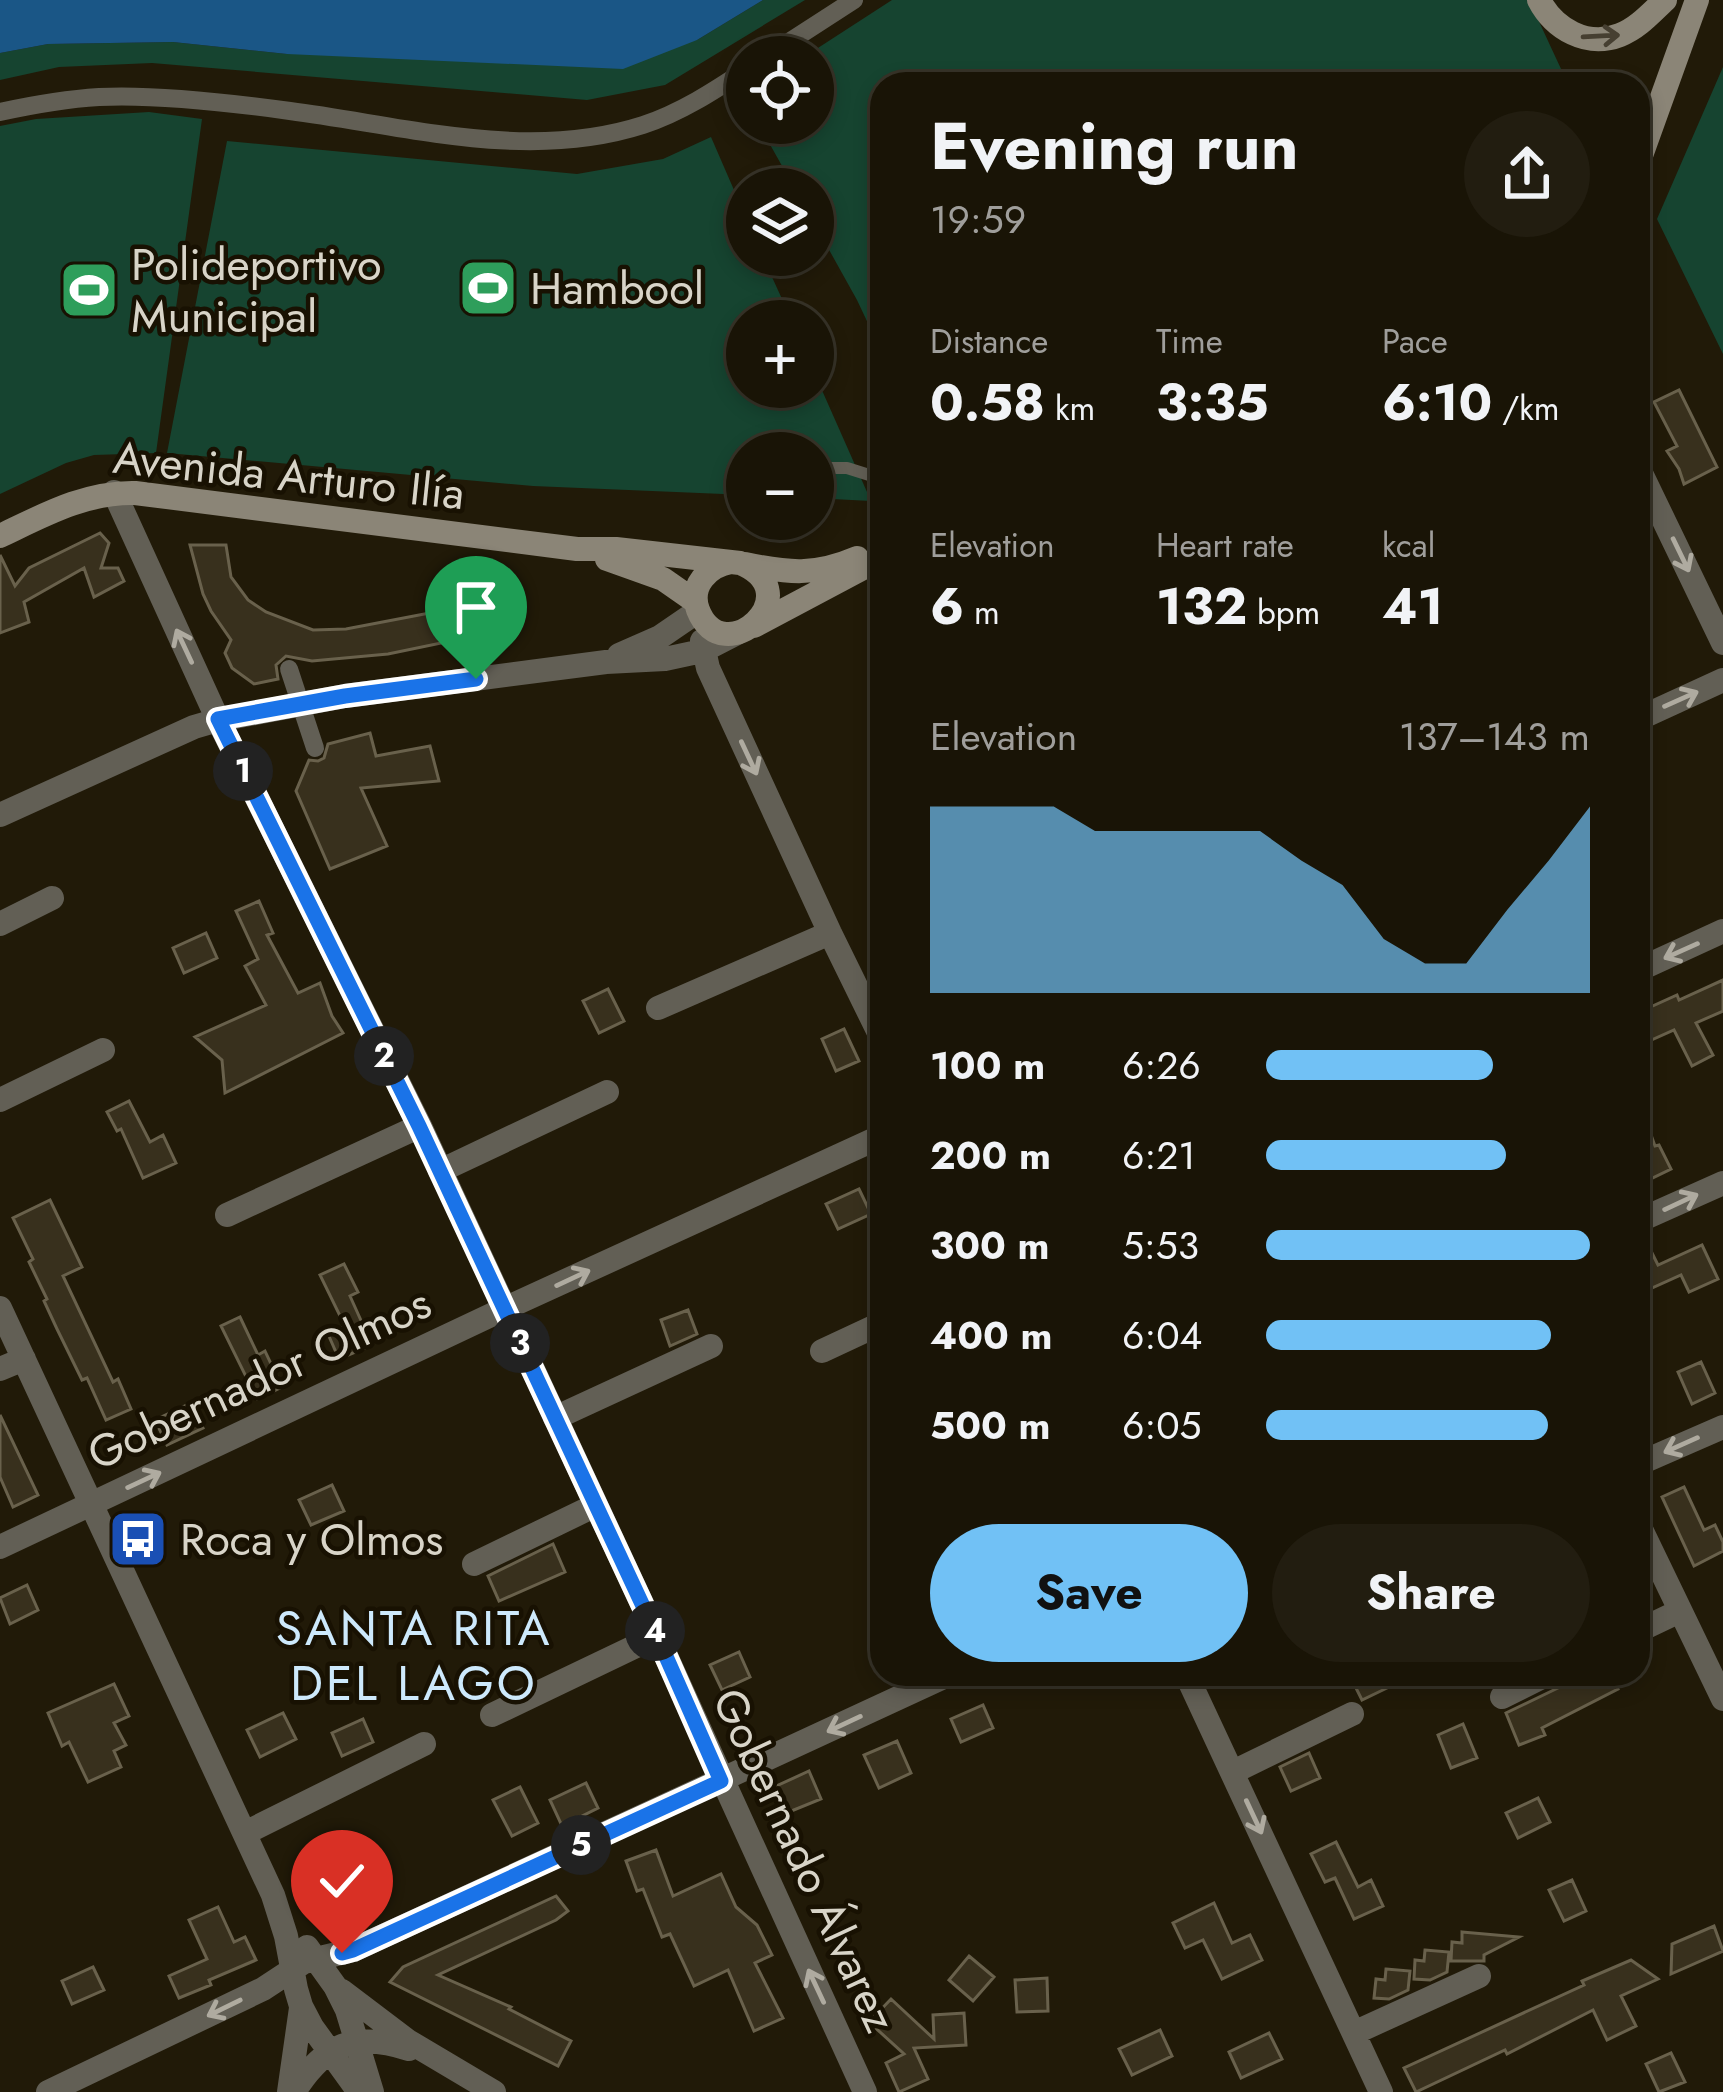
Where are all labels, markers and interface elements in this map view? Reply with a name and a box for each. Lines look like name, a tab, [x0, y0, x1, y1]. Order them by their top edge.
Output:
one-way arrow	[1580, 24, 1619, 47]
map controls	[726, 36, 834, 540]
button: locate	[726, 36, 834, 144]
text: Evening run	[930, 98, 1299, 194]
button: share	[1464, 111, 1590, 237]
button: layers	[726, 168, 834, 276]
text: 19:59	[930, 191, 1026, 248]
place label: Polideportivo Municipal	[131, 232, 382, 349]
place label: Hambool	[530, 256, 704, 321]
sports icon: Hambool	[457, 257, 519, 319]
sports icon: Polideportivo Municipal	[58, 259, 120, 321]
button: +	[726, 300, 834, 408]
text: Distance	[930, 318, 1048, 365]
text: Time	[1156, 318, 1223, 365]
text: Pace	[1382, 318, 1448, 365]
text: 0.58	[930, 365, 1045, 439]
text: 3:35	[1156, 365, 1269, 439]
text: 6:10	[1382, 365, 1492, 439]
text: km	[1045, 385, 1095, 432]
text: /km	[1492, 385, 1559, 432]
street label: Avenida Arturo Ilía	[110, 425, 468, 526]
button: −	[726, 432, 834, 540]
text: Elevation	[930, 522, 1054, 569]
text: Heart rate	[1156, 522, 1294, 569]
text: kcal	[1382, 522, 1435, 569]
one-way arrow	[1670, 537, 1693, 572]
pin	[425, 556, 527, 679]
text: 6	[930, 569, 964, 643]
text: 132	[1156, 569, 1247, 643]
text: 41	[1382, 569, 1444, 643]
icon: arrive	[443, 574, 509, 640]
text: m	[964, 589, 1000, 636]
text: bpm	[1247, 589, 1320, 636]
one-way arrow	[172, 628, 194, 664]
one-way arrow	[1662, 687, 1698, 709]
text: Elevation	[930, 708, 1077, 765]
text: 137–143 m	[1399, 708, 1590, 765]
one-way arrow	[740, 739, 762, 775]
pin: 1	[213, 741, 273, 801]
text: 1	[235, 747, 251, 794]
one-way arrow	[1663, 941, 1699, 963]
pin: 2	[354, 1026, 414, 1086]
text: 2	[373, 1032, 395, 1079]
text: 100 m	[930, 1037, 1045, 1094]
text: 6:26	[1122, 1037, 1201, 1094]
text: 200 m	[930, 1127, 1051, 1184]
text: 6:21	[1122, 1127, 1196, 1184]
one-way arrow	[1662, 1190, 1698, 1212]
text: 300 m	[930, 1217, 1050, 1274]
text: 5:53	[1122, 1217, 1199, 1274]
one-way arrow	[554, 1265, 590, 1287]
street label: Gobernador Olmos	[77, 1270, 441, 1486]
text: 400 m	[930, 1307, 1053, 1364]
text: 6:04	[1122, 1307, 1202, 1364]
pin: 3	[490, 1313, 550, 1373]
text: 3	[510, 1319, 530, 1366]
text: 500 m	[930, 1397, 1050, 1454]
text: 6:05	[1122, 1397, 1202, 1454]
one-way arrow	[1663, 1436, 1699, 1458]
one-way arrow	[125, 1468, 161, 1490]
place label: Roca y Olmos	[180, 1507, 443, 1572]
bus stop icon: Roca y Olmos	[107, 1508, 169, 1570]
button: Save	[930, 1524, 1248, 1662]
button: Share	[1272, 1524, 1590, 1662]
district label: SANTA RITA DEL LAGO	[276, 1594, 552, 1718]
pin: 4	[625, 1601, 685, 1661]
text: 4	[643, 1607, 667, 1654]
street label: Gobernado Álvarez	[696, 1678, 913, 2043]
one-way arrow	[827, 1714, 863, 1736]
one-way arrow	[1244, 1799, 1266, 1835]
pin: 5	[551, 1815, 611, 1875]
text: 5	[570, 1821, 592, 1868]
pin	[291, 1830, 393, 1953]
icon: check	[309, 1848, 375, 1914]
one-way arrow	[804, 1969, 826, 2005]
one-way arrow	[207, 1998, 243, 2020]

